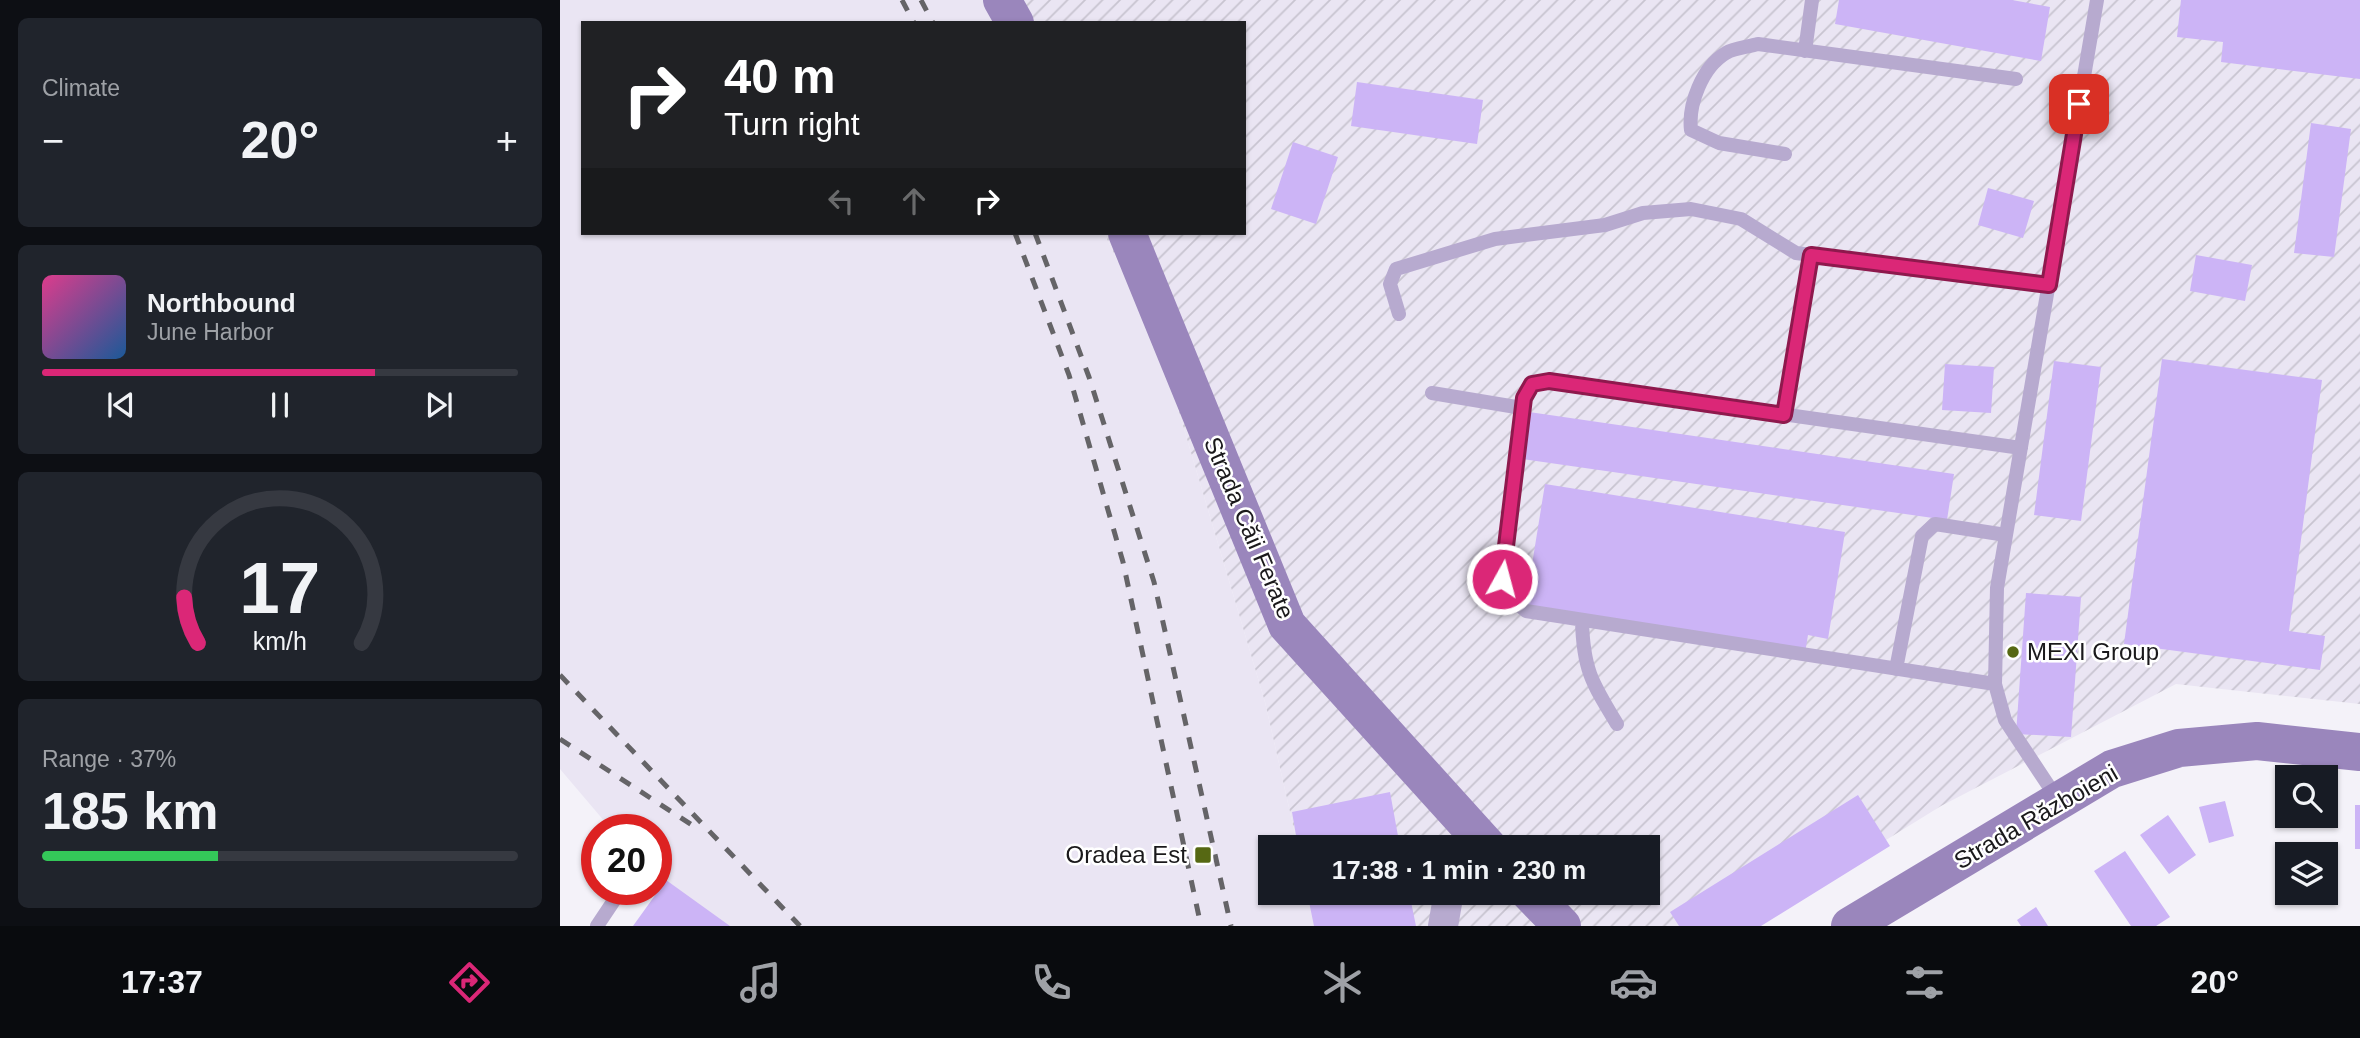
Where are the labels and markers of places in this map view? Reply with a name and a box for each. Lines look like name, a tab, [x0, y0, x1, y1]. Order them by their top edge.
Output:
pin	[2049, 74, 2109, 134]
place label: MEXI Group	[2027, 638, 2159, 665]
marker: MEXI Group	[2005, 644, 2021, 660]
place label: Oradea Est	[1066, 841, 1187, 868]
marker: Oradea Est	[1193, 845, 1213, 865]

